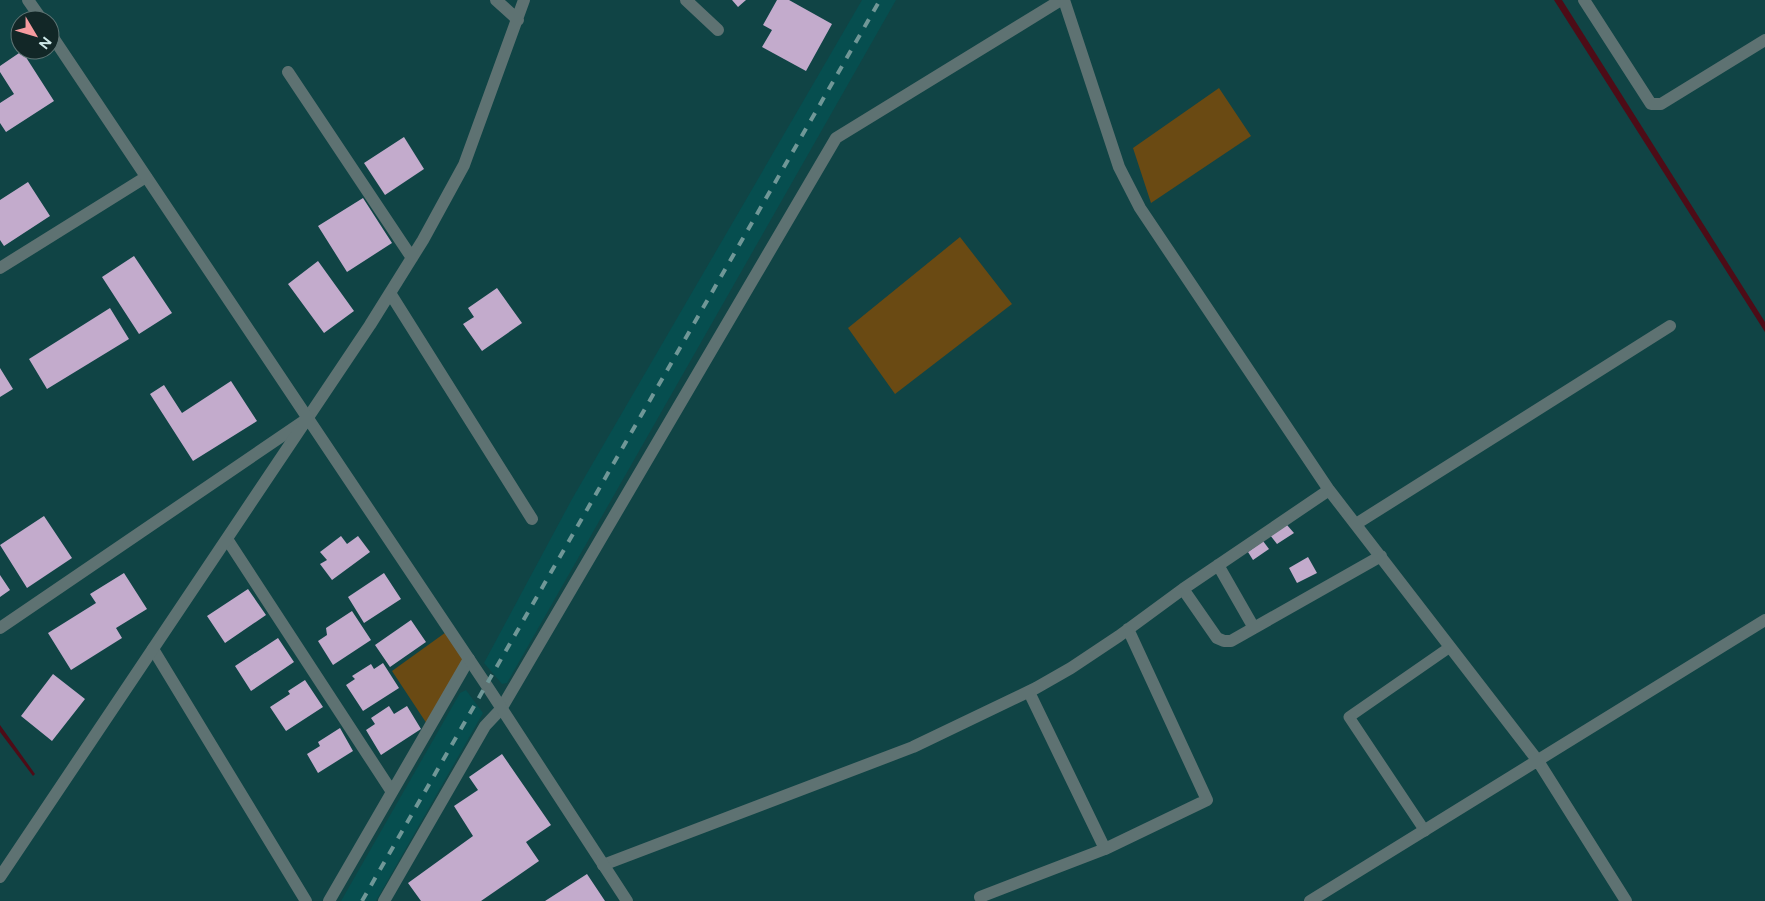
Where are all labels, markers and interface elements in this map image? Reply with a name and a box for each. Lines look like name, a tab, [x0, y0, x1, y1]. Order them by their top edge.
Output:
north arrow	[10, 10, 60, 60]
text: N	[35, 33, 55, 52]

